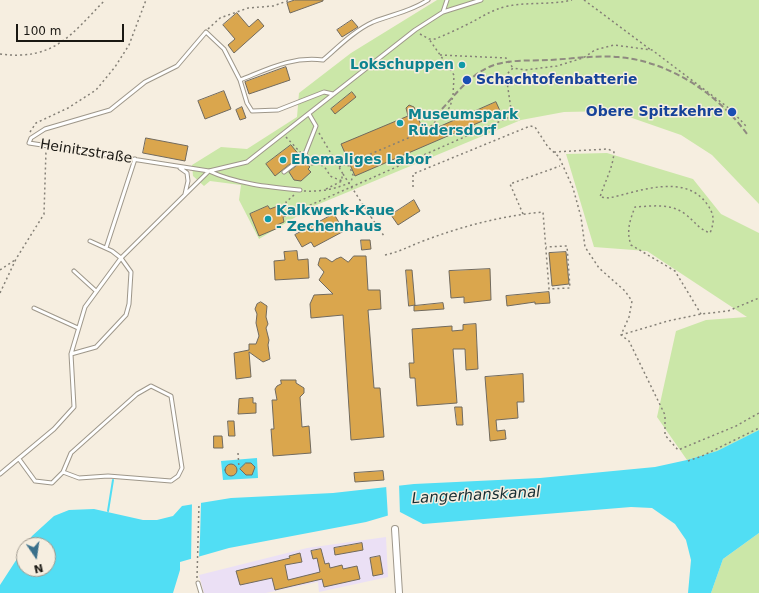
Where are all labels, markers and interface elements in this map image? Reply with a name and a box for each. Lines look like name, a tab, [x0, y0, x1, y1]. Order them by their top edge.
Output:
scale bar	[18, 16, 126, 42]
text: 100 m	[23, 24, 61, 38]
place label: Lokschuppen	[350, 57, 454, 73]
marker: Lokschuppen	[457, 60, 467, 70]
place label: Schachtofenbatterie	[476, 72, 637, 88]
marker: Schachtofenbatterie	[461, 74, 473, 86]
place label: Obere Spitzkehre	[586, 104, 723, 120]
marker: Obere Spitzkehre	[726, 106, 738, 118]
place label: Museumspark Rüdersdorf	[408, 107, 518, 140]
marker: Museumspark Rüdersdorf	[395, 118, 405, 128]
street label: Heinitzstraße	[39, 136, 133, 168]
place label: Ehemaliges Labor	[291, 152, 431, 168]
marker: Ehemaliges Labor	[278, 155, 288, 165]
place label: Kalkwerk-Kaue - Zechenhaus	[276, 203, 395, 236]
marker: Kalkwerk-Kaue - Zechenhaus	[263, 214, 273, 224]
water label: Langerhanskanal	[411, 484, 541, 508]
north arrow	[16, 537, 56, 577]
text: N	[33, 561, 45, 576]

